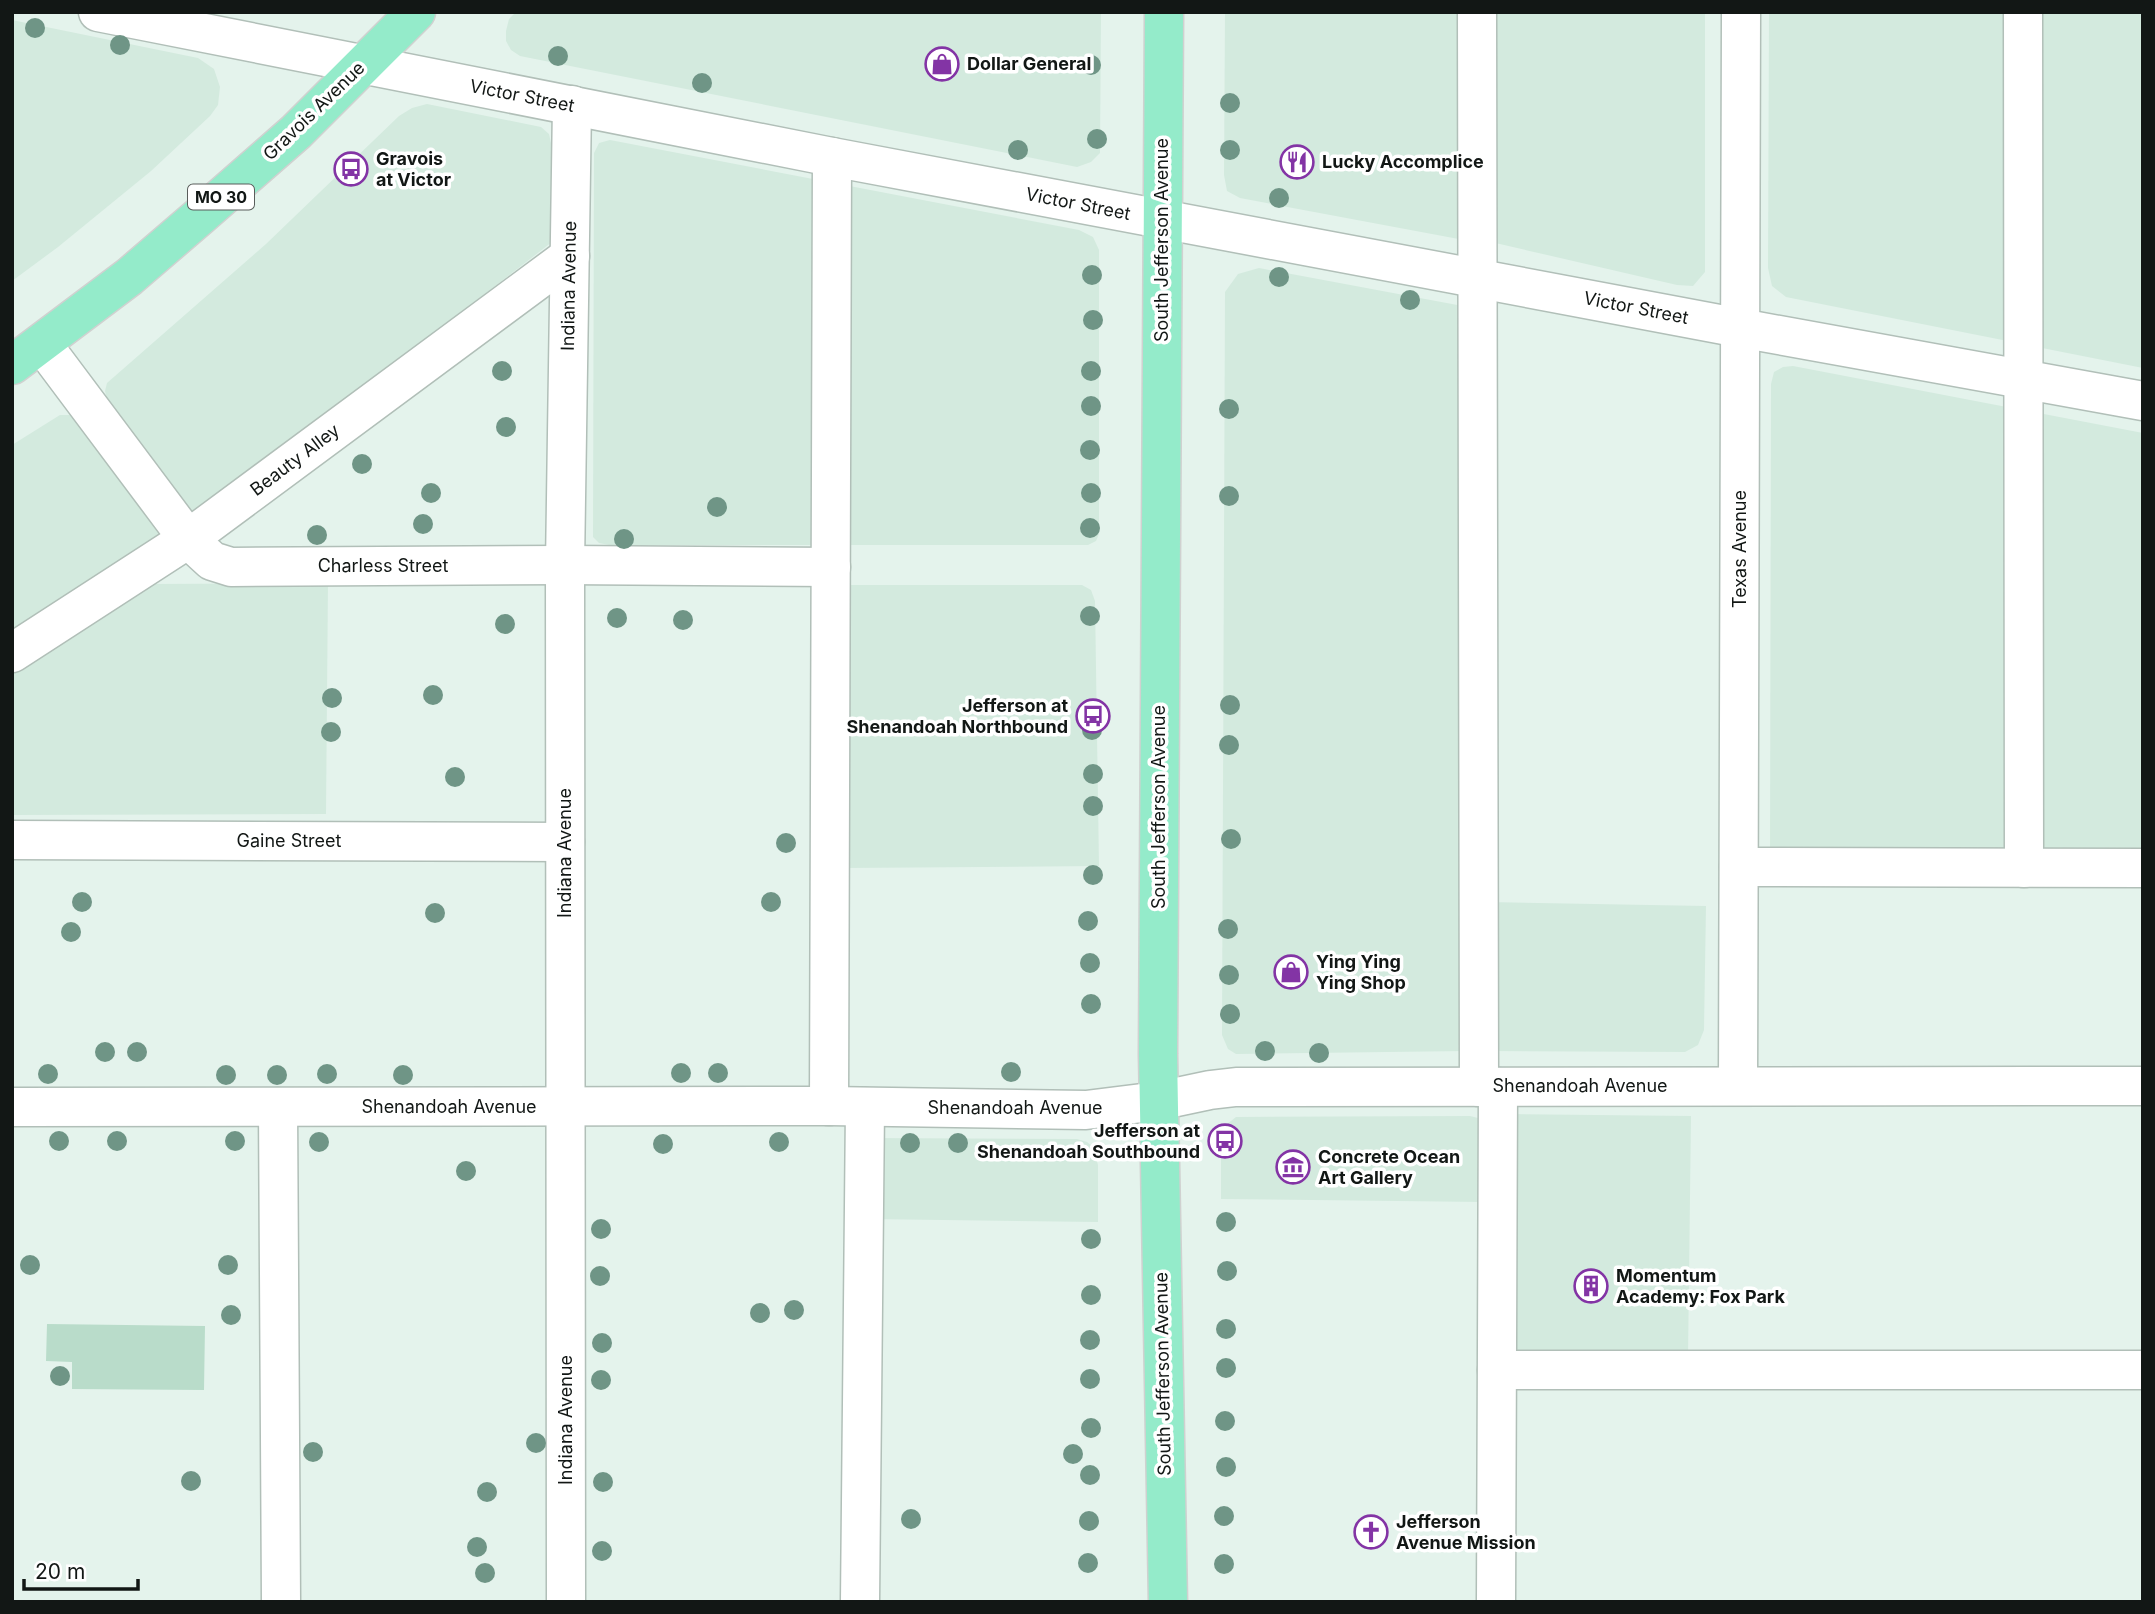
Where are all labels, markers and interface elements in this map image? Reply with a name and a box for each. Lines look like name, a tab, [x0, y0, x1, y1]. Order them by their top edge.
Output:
shop icon: Dollar General	[923, 45, 961, 83]
place label: Dollar General	[967, 53, 1091, 74]
street label: Gravois Avenue	[259, 57, 369, 164]
street label: Victor Street	[468, 75, 576, 116]
street label: South Jefferson Avenue	[1151, 138, 1172, 342]
restaurant icon: Lucky Accomplice	[1278, 143, 1316, 181]
place label: Gravois at Victor	[376, 148, 451, 190]
bus stop icon: Gravois at Victor	[332, 150, 370, 188]
place label: Lucky Accomplice	[1322, 151, 1484, 172]
street label: Victor Street	[1024, 183, 1132, 224]
road number: MO 30	[188, 184, 254, 210]
street label: Indiana Avenue	[557, 221, 580, 351]
street label: Victor Street	[1582, 287, 1690, 328]
street label: Beauty Alley	[246, 419, 343, 500]
street label: Texas Avenue	[1729, 490, 1750, 608]
street label: Charless Street	[318, 555, 448, 576]
place label: Jefferson at Shenandoah Northbound	[847, 695, 1068, 737]
bus stop icon: Jefferson at Shenandoah Northbound	[1074, 697, 1112, 735]
street label: South Jefferson Avenue	[1148, 705, 1169, 909]
street label: Indiana Avenue	[554, 788, 575, 918]
street label: Gaine Street	[237, 830, 342, 851]
place label: Ying Ying Ying Shop	[1316, 951, 1406, 993]
shop icon: Ying Ying Ying Shop	[1272, 953, 1310, 991]
street label: Shenandoah Avenue	[1492, 1075, 1668, 1096]
street label: Shenandoah Avenue	[361, 1096, 537, 1117]
street label: Shenandoah Avenue	[927, 1097, 1103, 1118]
place label: Jefferson at Shenandoah Southbound	[977, 1120, 1200, 1162]
bus stop icon: Jefferson at Shenandoah Southbound	[1206, 1122, 1244, 1160]
place label: Concrete Ocean Art Gallery	[1318, 1146, 1460, 1188]
museum icon: Concrete Ocean Art Gallery	[1274, 1148, 1312, 1186]
place label: Momentum Academy: Fox Park	[1616, 1265, 1785, 1307]
building icon: Momentum Academy: Fox Park	[1572, 1267, 1610, 1305]
street label: South Jefferson Avenue	[1150, 1272, 1175, 1476]
street label: Indiana Avenue	[555, 1355, 576, 1485]
place label: Jefferson Avenue Mission	[1396, 1511, 1536, 1553]
church icon: Jefferson Avenue Mission	[1352, 1513, 1390, 1551]
scale bar	[24, 1548, 138, 1592]
text: 20 m	[35, 1559, 85, 1584]

